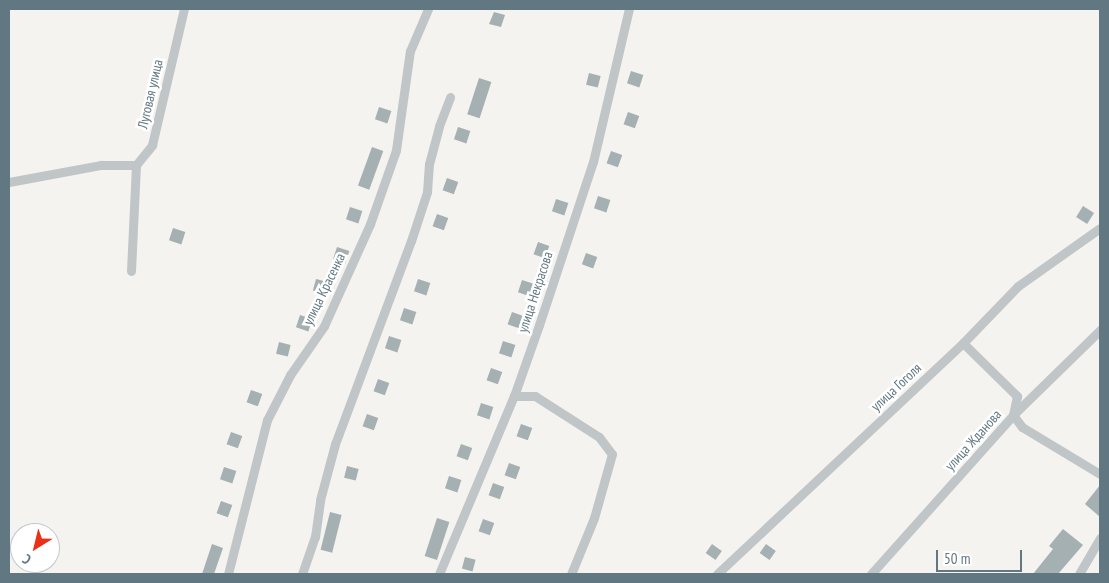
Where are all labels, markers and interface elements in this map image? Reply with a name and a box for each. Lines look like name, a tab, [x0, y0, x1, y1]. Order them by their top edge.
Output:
street label: Луговая улица	[134, 58, 166, 130]
street label: улица Некрасова	[514, 249, 556, 335]
street label: улица Красенка	[299, 250, 349, 328]
street label: улица Гоголя	[867, 360, 925, 414]
street label: улица Жданова	[941, 406, 1005, 474]
north arrow	[10, 523, 60, 573]
scale bar	[939, 540, 1025, 572]
text: 50 m	[944, 549, 970, 568]
text: С	[19, 550, 35, 568]

